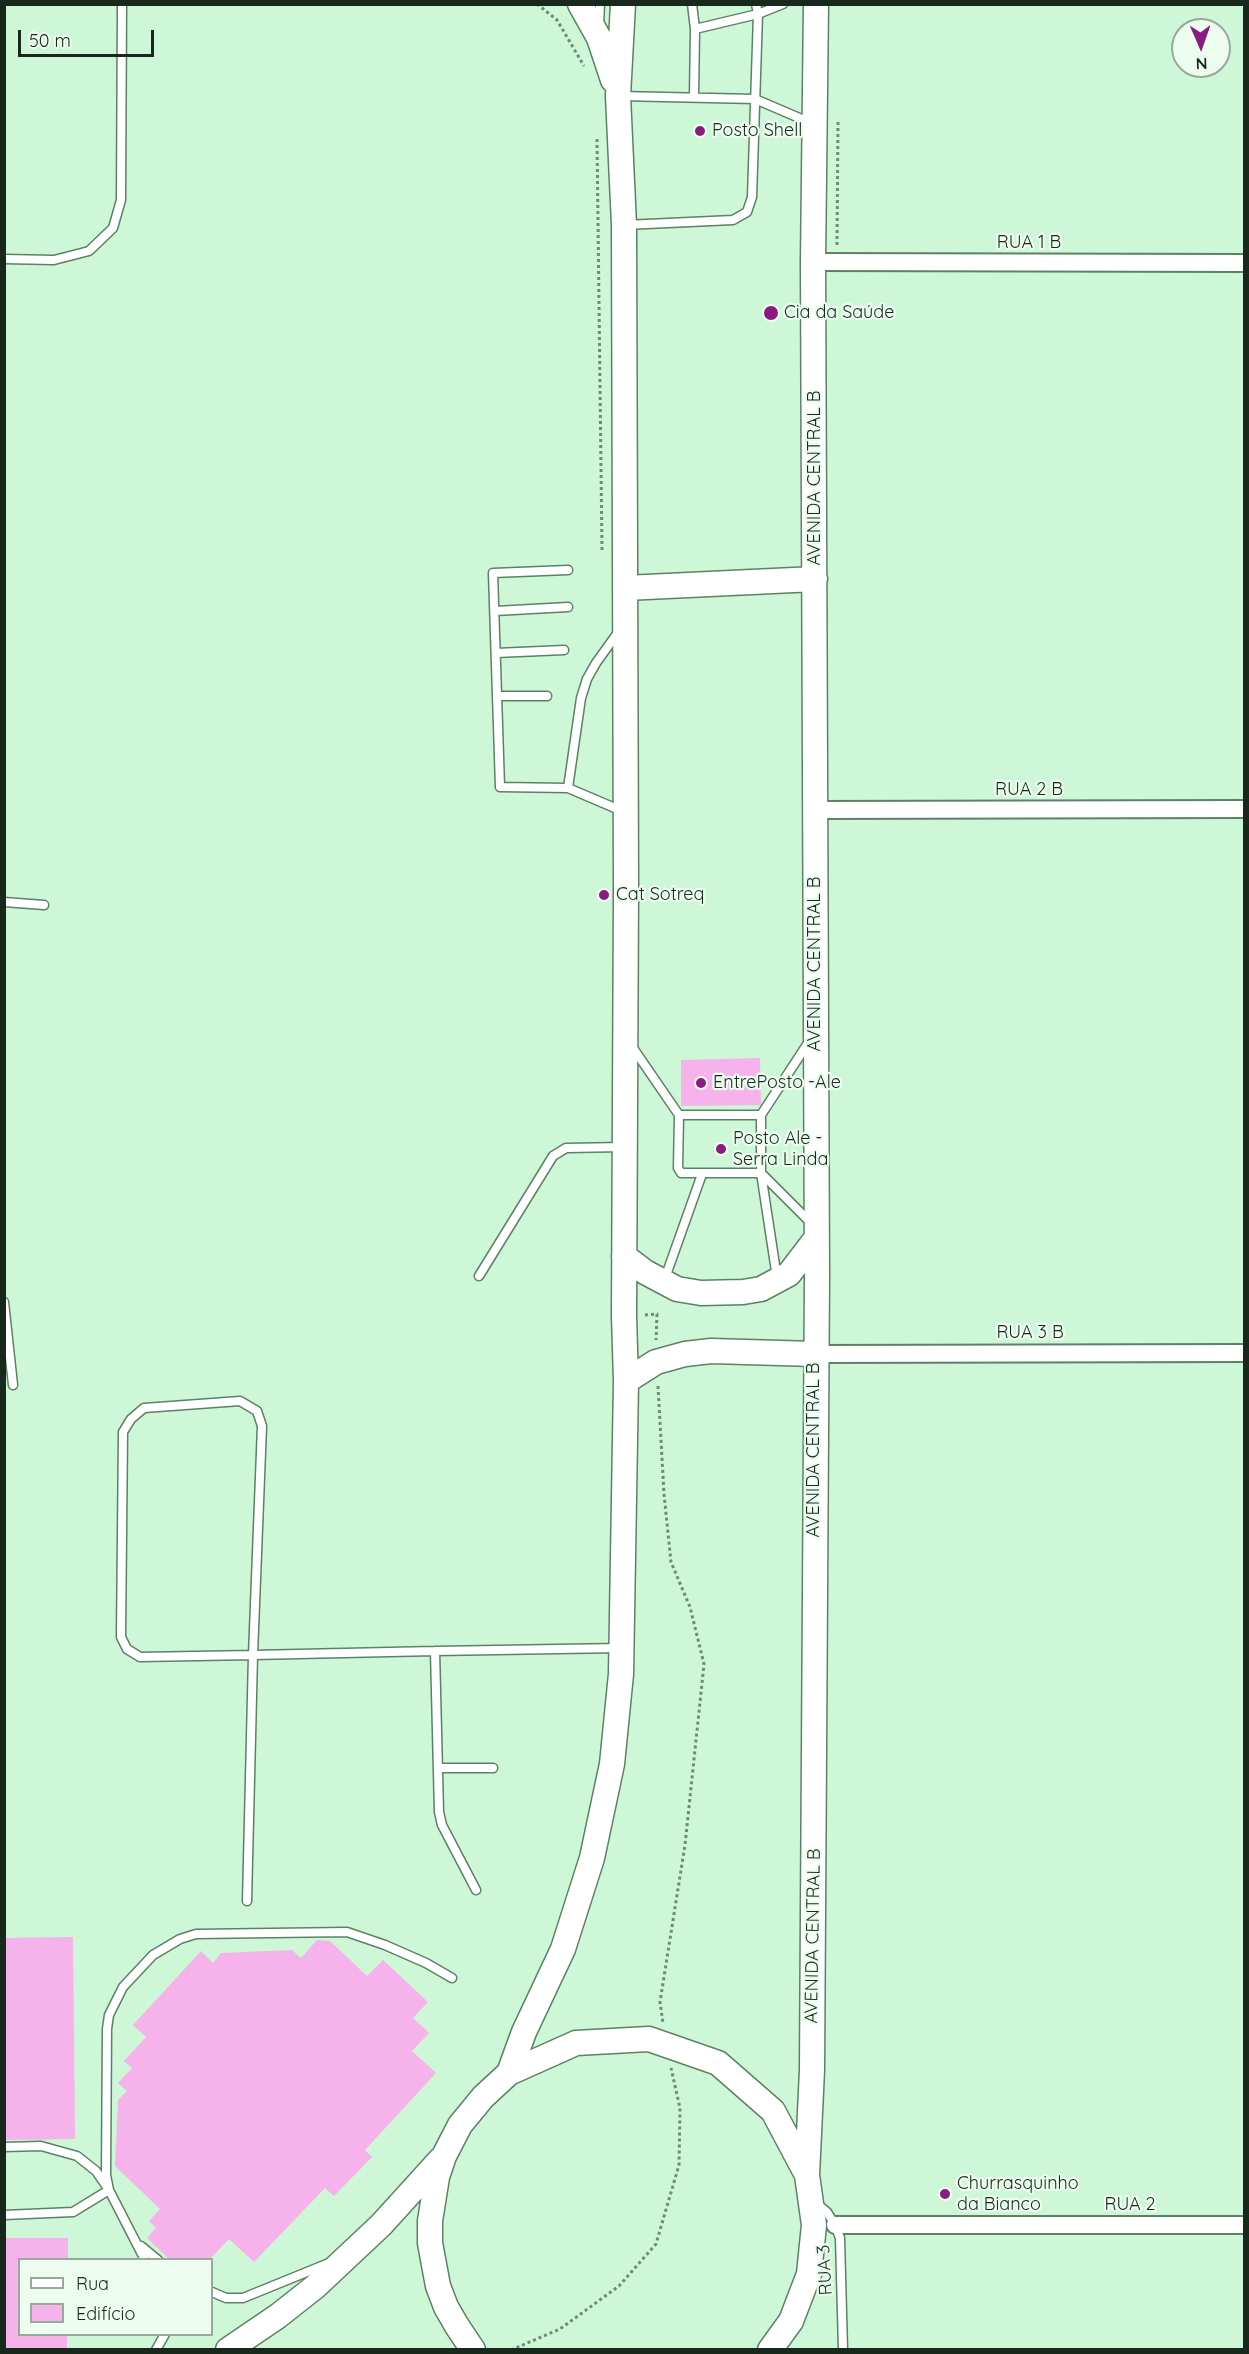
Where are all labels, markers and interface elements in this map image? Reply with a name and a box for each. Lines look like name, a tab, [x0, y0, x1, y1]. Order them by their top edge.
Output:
scale bar	[21, 18, 158, 56]
north arrow	[1171, 18, 1231, 78]
text: 50 m	[29, 29, 71, 52]
text: N	[1195, 54, 1208, 74]
place label: Posto Shell	[712, 120, 802, 142]
marker: Posto Shell	[693, 124, 707, 138]
street label: RUA 1 B	[997, 232, 1061, 254]
place label: Cia da Saúde	[784, 302, 894, 324]
marker: Cia da Saúde	[762, 304, 780, 322]
street label: AVENIDA CENTRAL B	[804, 390, 826, 566]
street label: RUA 2 B	[995, 779, 1063, 801]
street label: AVENIDA CENTRAL B	[804, 876, 826, 1052]
place label: Cat Sotreq	[616, 884, 704, 906]
marker: Cat Sotreq	[597, 888, 611, 902]
place label: EntrePosto -Ale	[713, 1072, 841, 1094]
marker: EntrePosto -Ale	[694, 1076, 708, 1090]
place label: Posto Ale - Serra Linda	[733, 1128, 828, 1170]
marker: Posto Ale - Serra Linda	[714, 1142, 728, 1156]
street label: RUA 3 B	[996, 1322, 1064, 1344]
street label: AVENIDA CENTRAL B	[803, 1362, 825, 1538]
street label: AVENIDA CENTRAL B	[801, 1848, 825, 2024]
place label: Churrasquinho da Bianco	[957, 2173, 1079, 2216]
marker: Churrasquinho da Bianco	[938, 2187, 952, 2201]
street label: RUA 2	[1104, 2194, 1156, 2216]
street label: RUA 3	[813, 2244, 837, 2296]
legend	[18, 2258, 213, 2336]
text: Rua	[76, 2272, 109, 2295]
text: Edifício	[76, 2302, 135, 2325]

